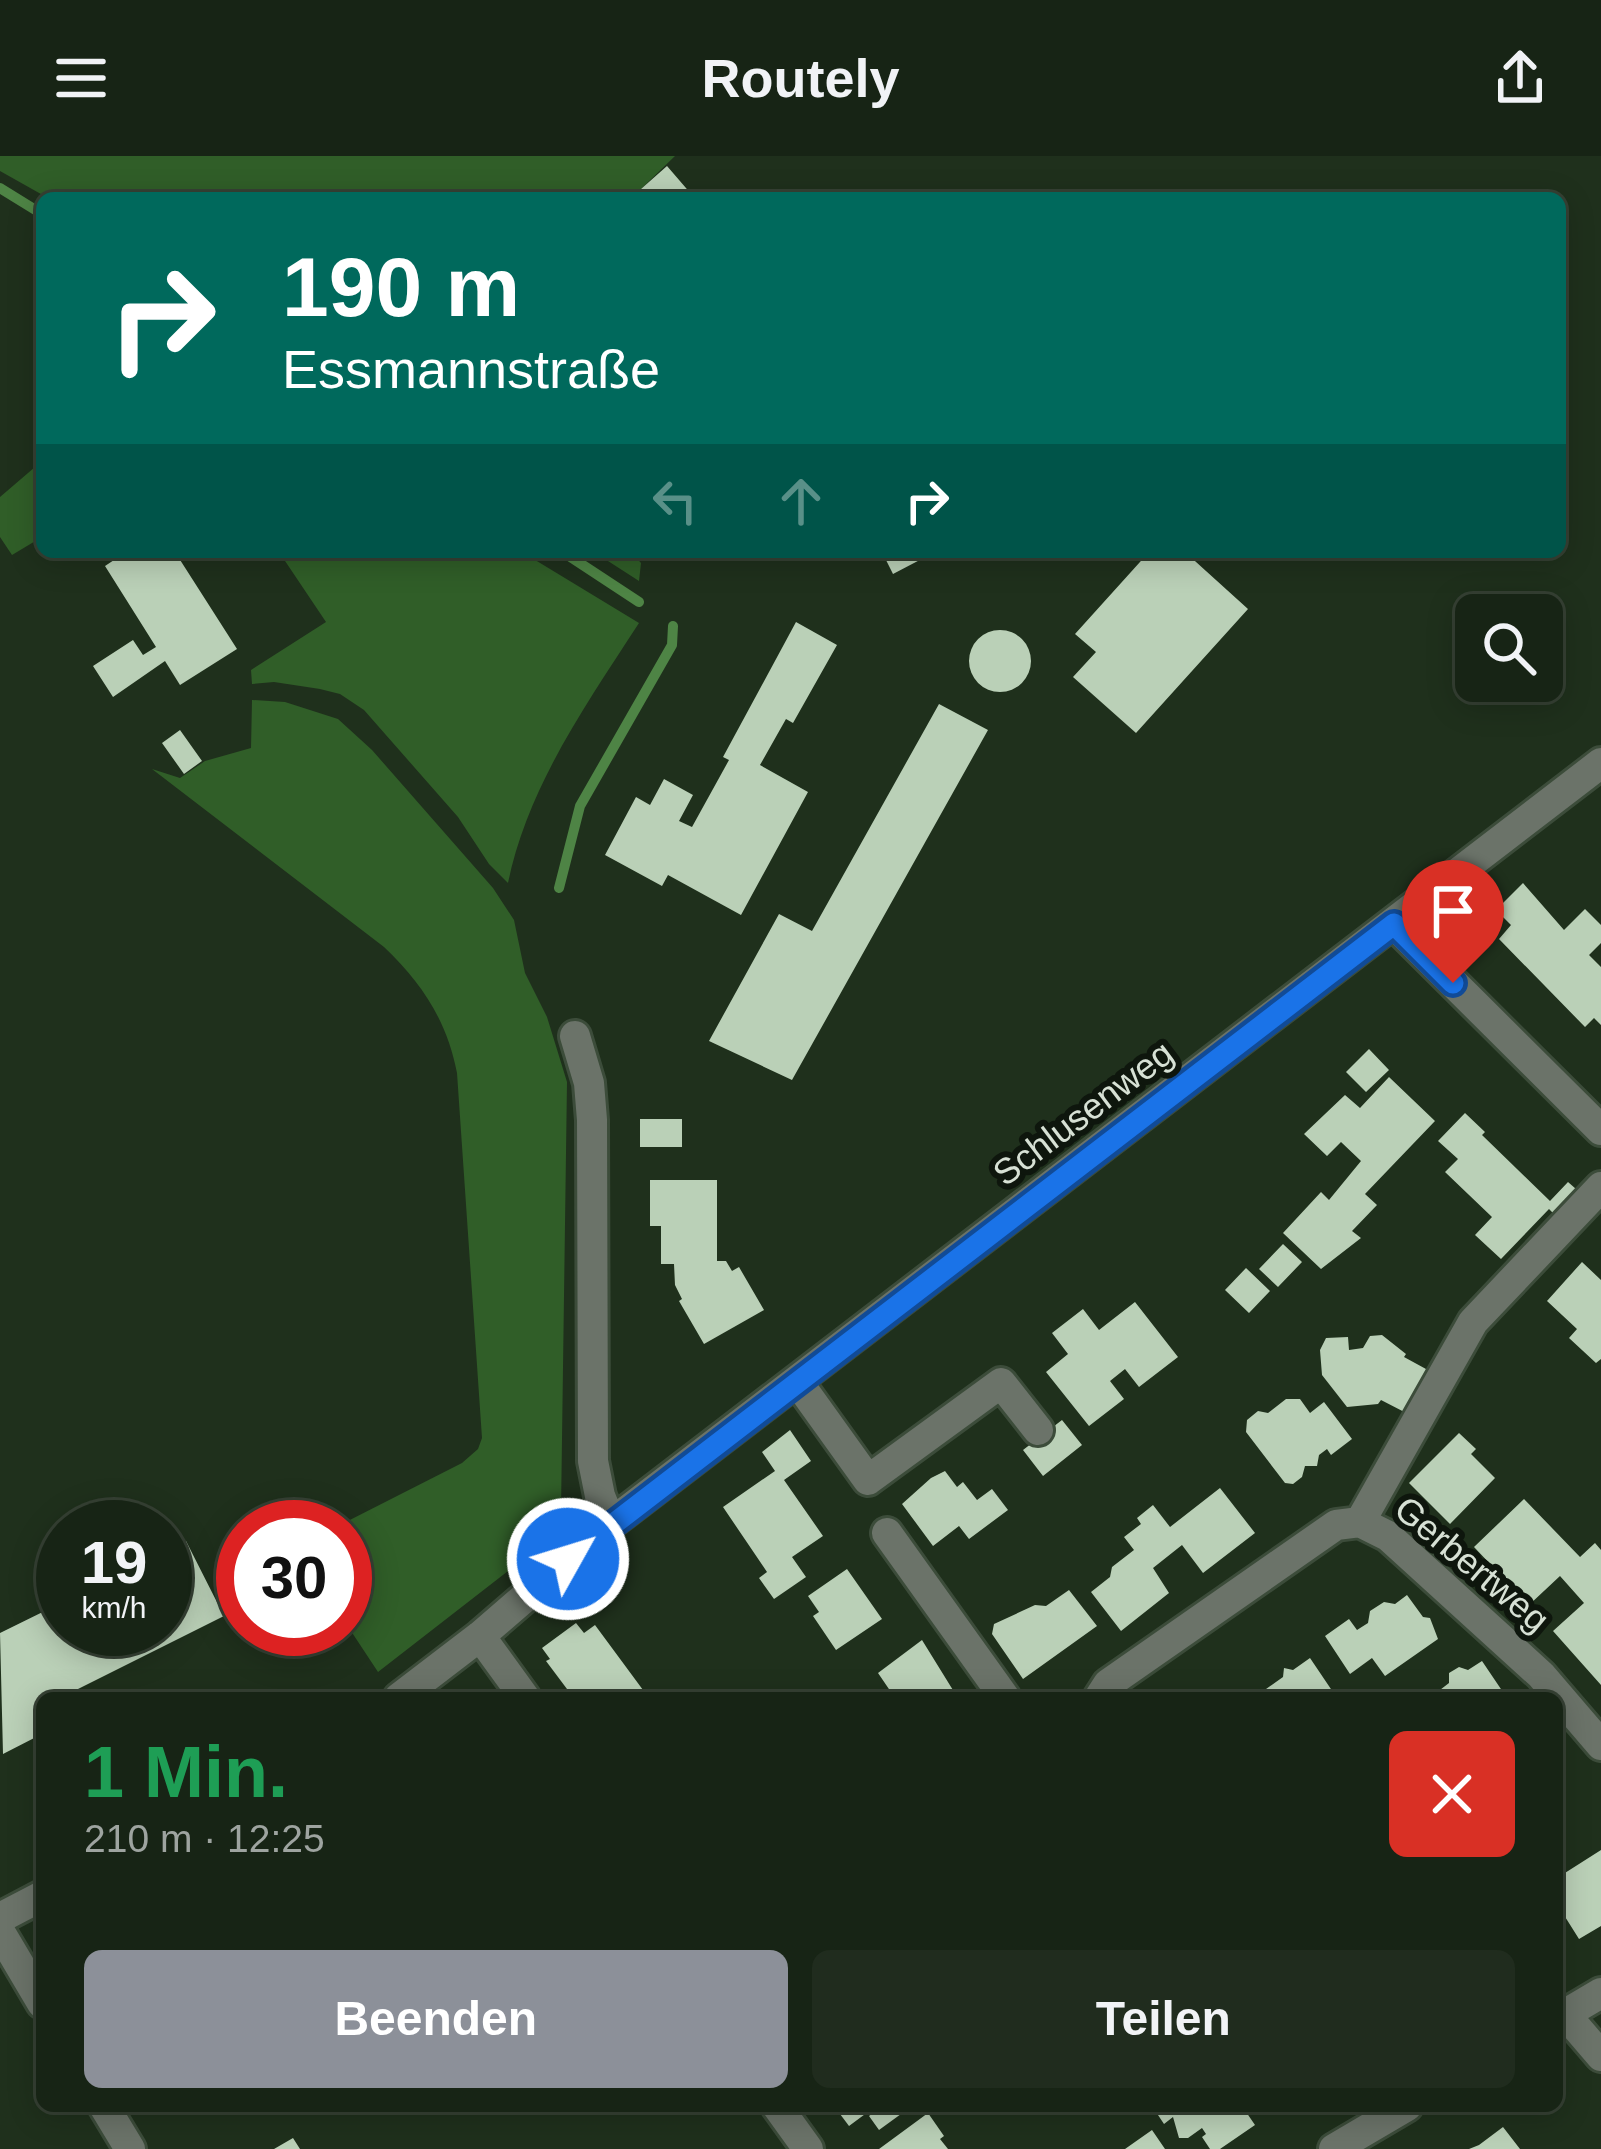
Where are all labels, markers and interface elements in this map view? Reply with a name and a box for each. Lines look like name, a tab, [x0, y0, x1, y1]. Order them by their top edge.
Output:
icon: menu	[48, 45, 114, 111]
icon: share	[1487, 45, 1553, 111]
text: Routely	[701, 48, 900, 108]
icon: right	[84, 240, 240, 396]
text: 190 m	[282, 240, 520, 334]
text: Essmannstraße	[282, 339, 660, 399]
icon: left	[642, 468, 708, 534]
icon: ahead	[768, 468, 834, 534]
icon: right	[894, 468, 960, 534]
map controls	[1455, 594, 1563, 702]
button: search	[1455, 594, 1563, 702]
pin	[1402, 860, 1504, 983]
icon: arrive	[1420, 878, 1486, 944]
street label: Schlusenweg	[985, 1032, 1181, 1194]
street label: Gerbertweg	[1387, 1488, 1557, 1640]
position arrow	[505, 1496, 631, 1622]
speed limit sign: 30	[216, 1500, 372, 1656]
text: 19	[81, 1529, 147, 1596]
text: km/h	[81, 1591, 147, 1624]
button: close	[1389, 1731, 1515, 1857]
text: 1 Min.	[84, 1732, 288, 1812]
text: 210 m · 12:25	[84, 1817, 325, 1860]
button: Beenden	[84, 1950, 788, 2088]
button: Teilen	[812, 1950, 1515, 2088]

